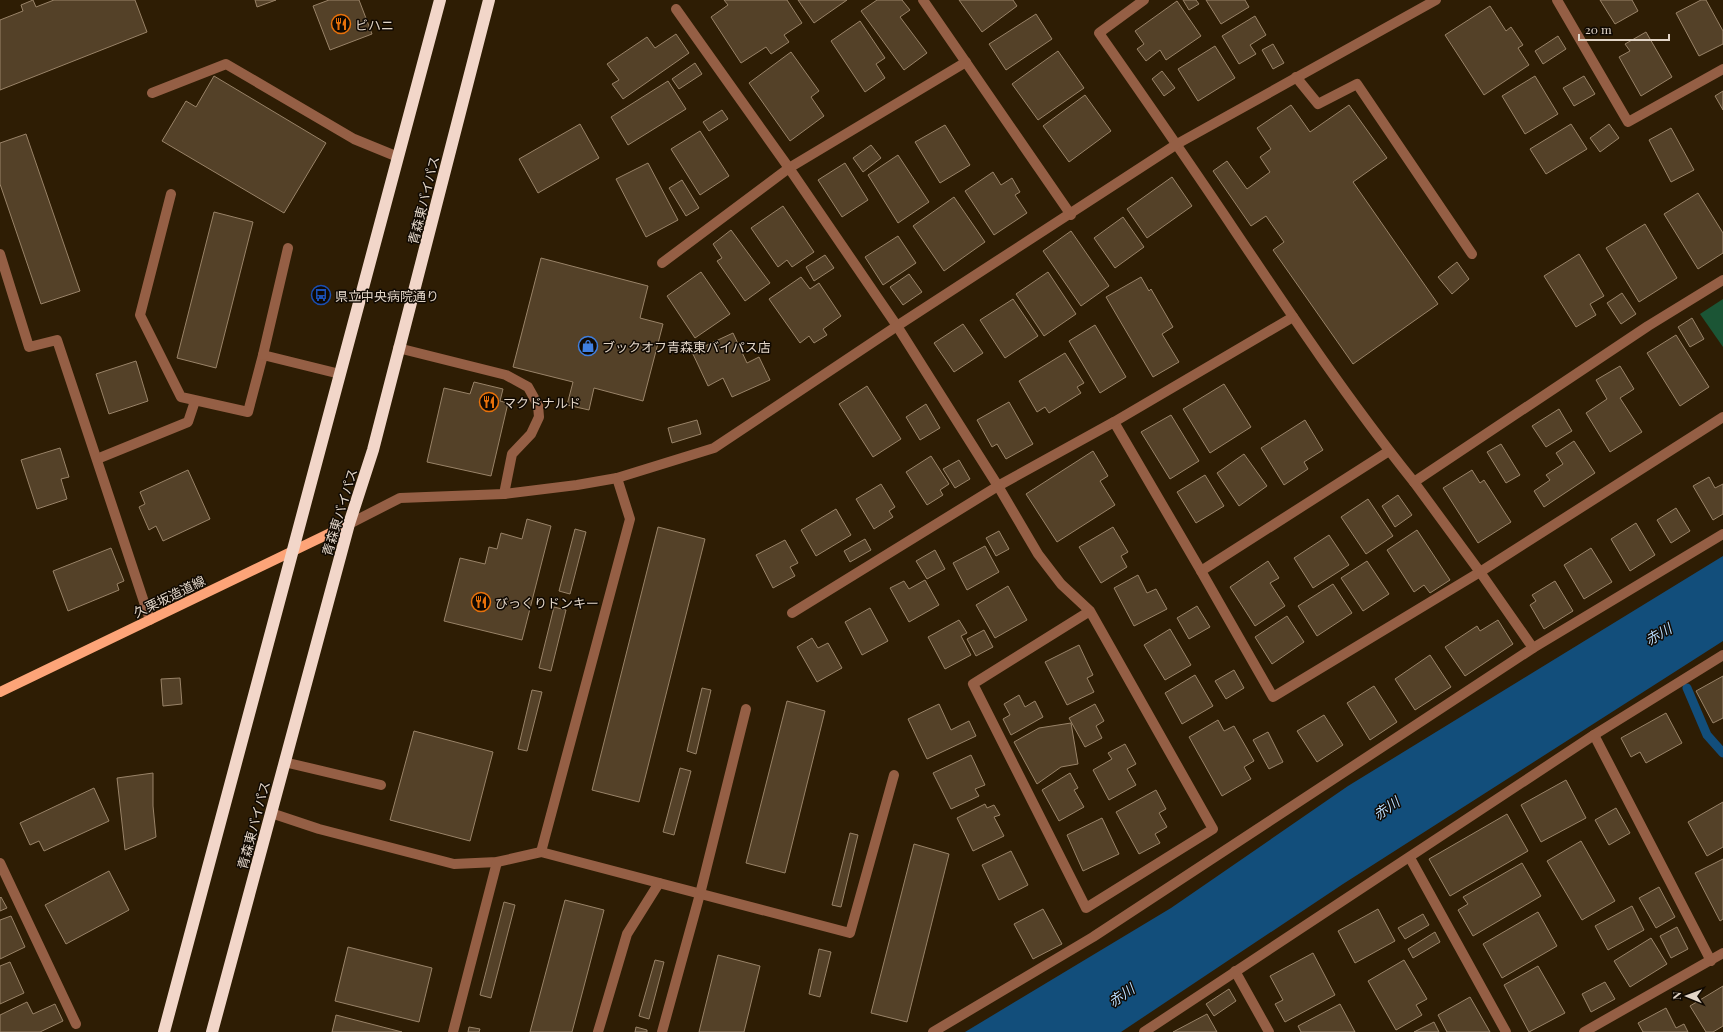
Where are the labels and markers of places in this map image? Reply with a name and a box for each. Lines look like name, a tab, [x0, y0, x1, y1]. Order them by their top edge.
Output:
restaurant icon: ビハニ	[330, 13, 352, 35]
place label: ビハニ	[355, 16, 394, 33]
bus stop icon: 県立中央病院通り	[310, 284, 332, 306]
place label: 県立中央病院通り	[335, 287, 439, 304]
shop icon: ブックオフ青森東バイパス店	[577, 335, 599, 357]
place label: ブックオフ青森東バイパス店	[602, 338, 771, 355]
restaurant icon: マクドナルド	[478, 391, 500, 413]
place label: マクドナルド	[503, 394, 581, 411]
restaurant icon: びっくりドンキー	[470, 591, 492, 613]
place label: びっくりドンキー	[495, 594, 599, 611]

